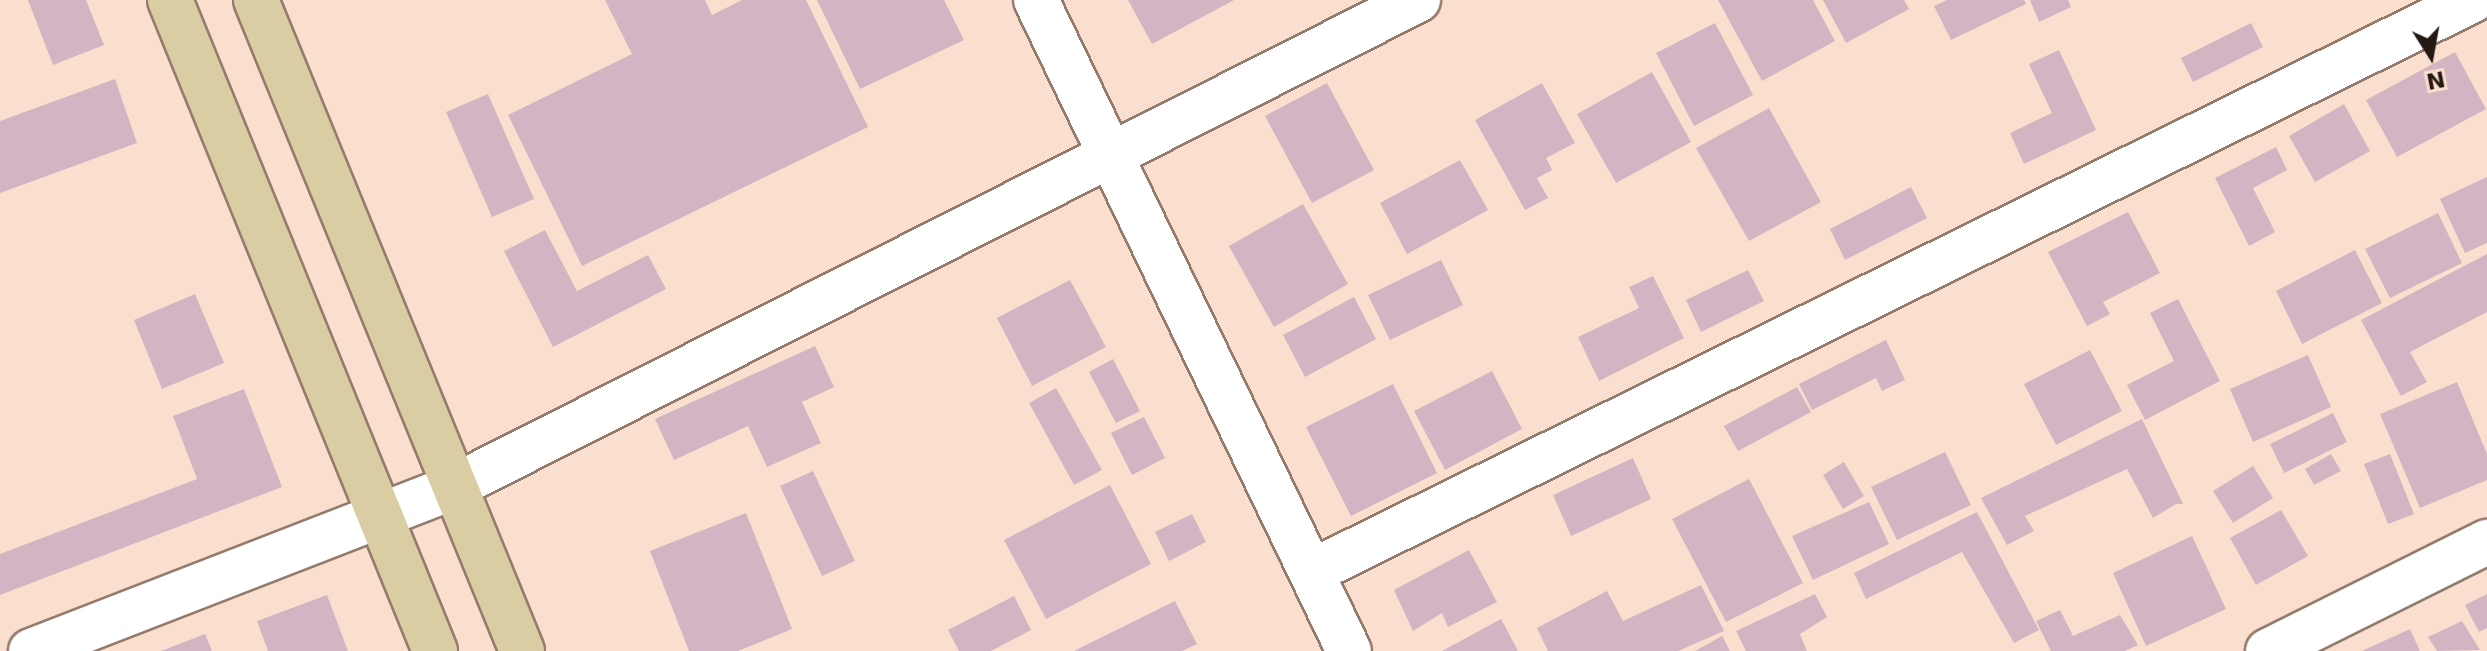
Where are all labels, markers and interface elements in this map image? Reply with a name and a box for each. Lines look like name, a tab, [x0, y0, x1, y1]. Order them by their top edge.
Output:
north arrow	[2391, 16, 2471, 96]
text: N	[2424, 66, 2447, 94]

